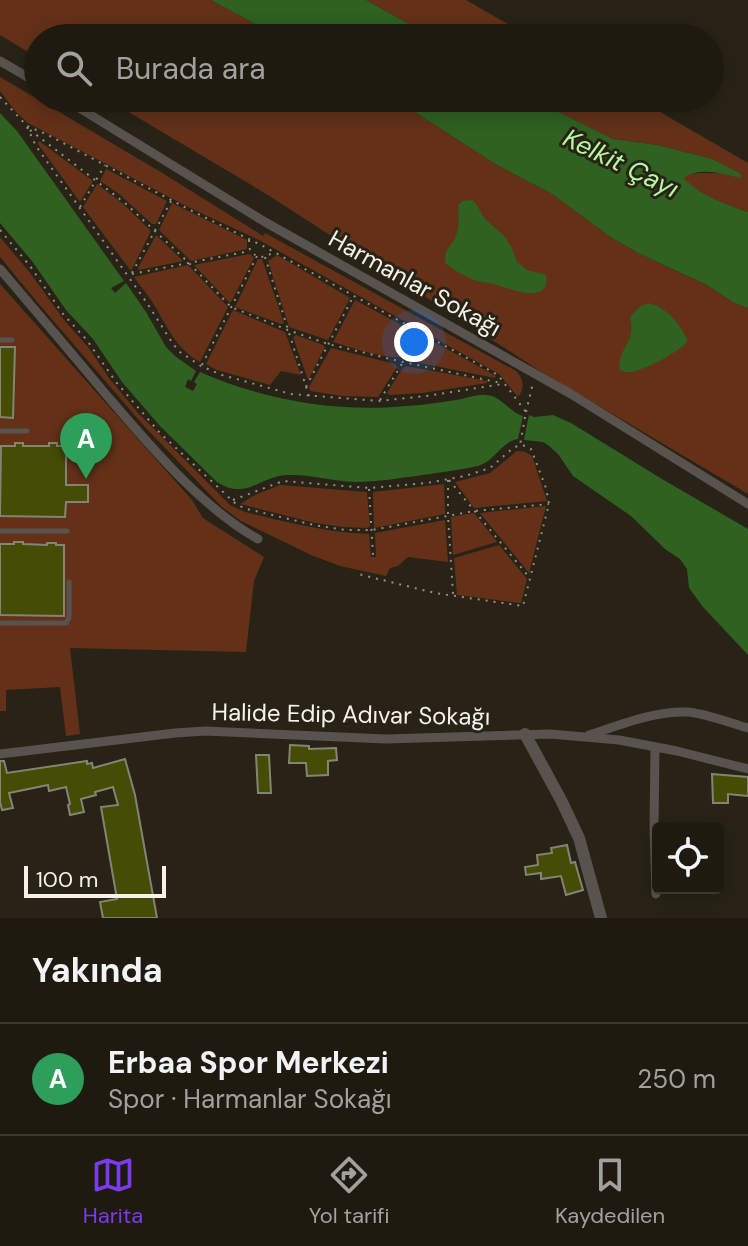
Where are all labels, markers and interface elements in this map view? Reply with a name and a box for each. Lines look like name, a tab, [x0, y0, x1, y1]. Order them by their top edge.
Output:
search box	[24, 24, 724, 112]
icon: search	[52, 46, 96, 90]
text: Burada ara	[116, 49, 266, 88]
water label: Kelkit Çayı	[558, 121, 684, 206]
street label: Harmanlar Sokağı	[323, 223, 507, 343]
your location	[394, 322, 434, 362]
pin: A	[60, 413, 112, 479]
street label: Halide Edip Adıvar Sokağı	[211, 696, 491, 732]
map controls	[652, 822, 724, 894]
button: locate	[652, 822, 724, 894]
scale bar	[24, 862, 166, 898]
text: 100 m	[36, 865, 98, 894]
text: Yakında	[32, 948, 163, 993]
text: Erbaa Spor Merkezi	[108, 1043, 389, 1082]
text: A	[49, 1062, 67, 1096]
text: 250 m	[637, 1062, 716, 1096]
text: Spor · Harmanlar Sokağı	[108, 1082, 392, 1116]
tab: Harita	[83, 1153, 143, 1230]
tab: Yol tarifi	[309, 1153, 390, 1230]
tab: Kaydedilen	[555, 1153, 665, 1230]

